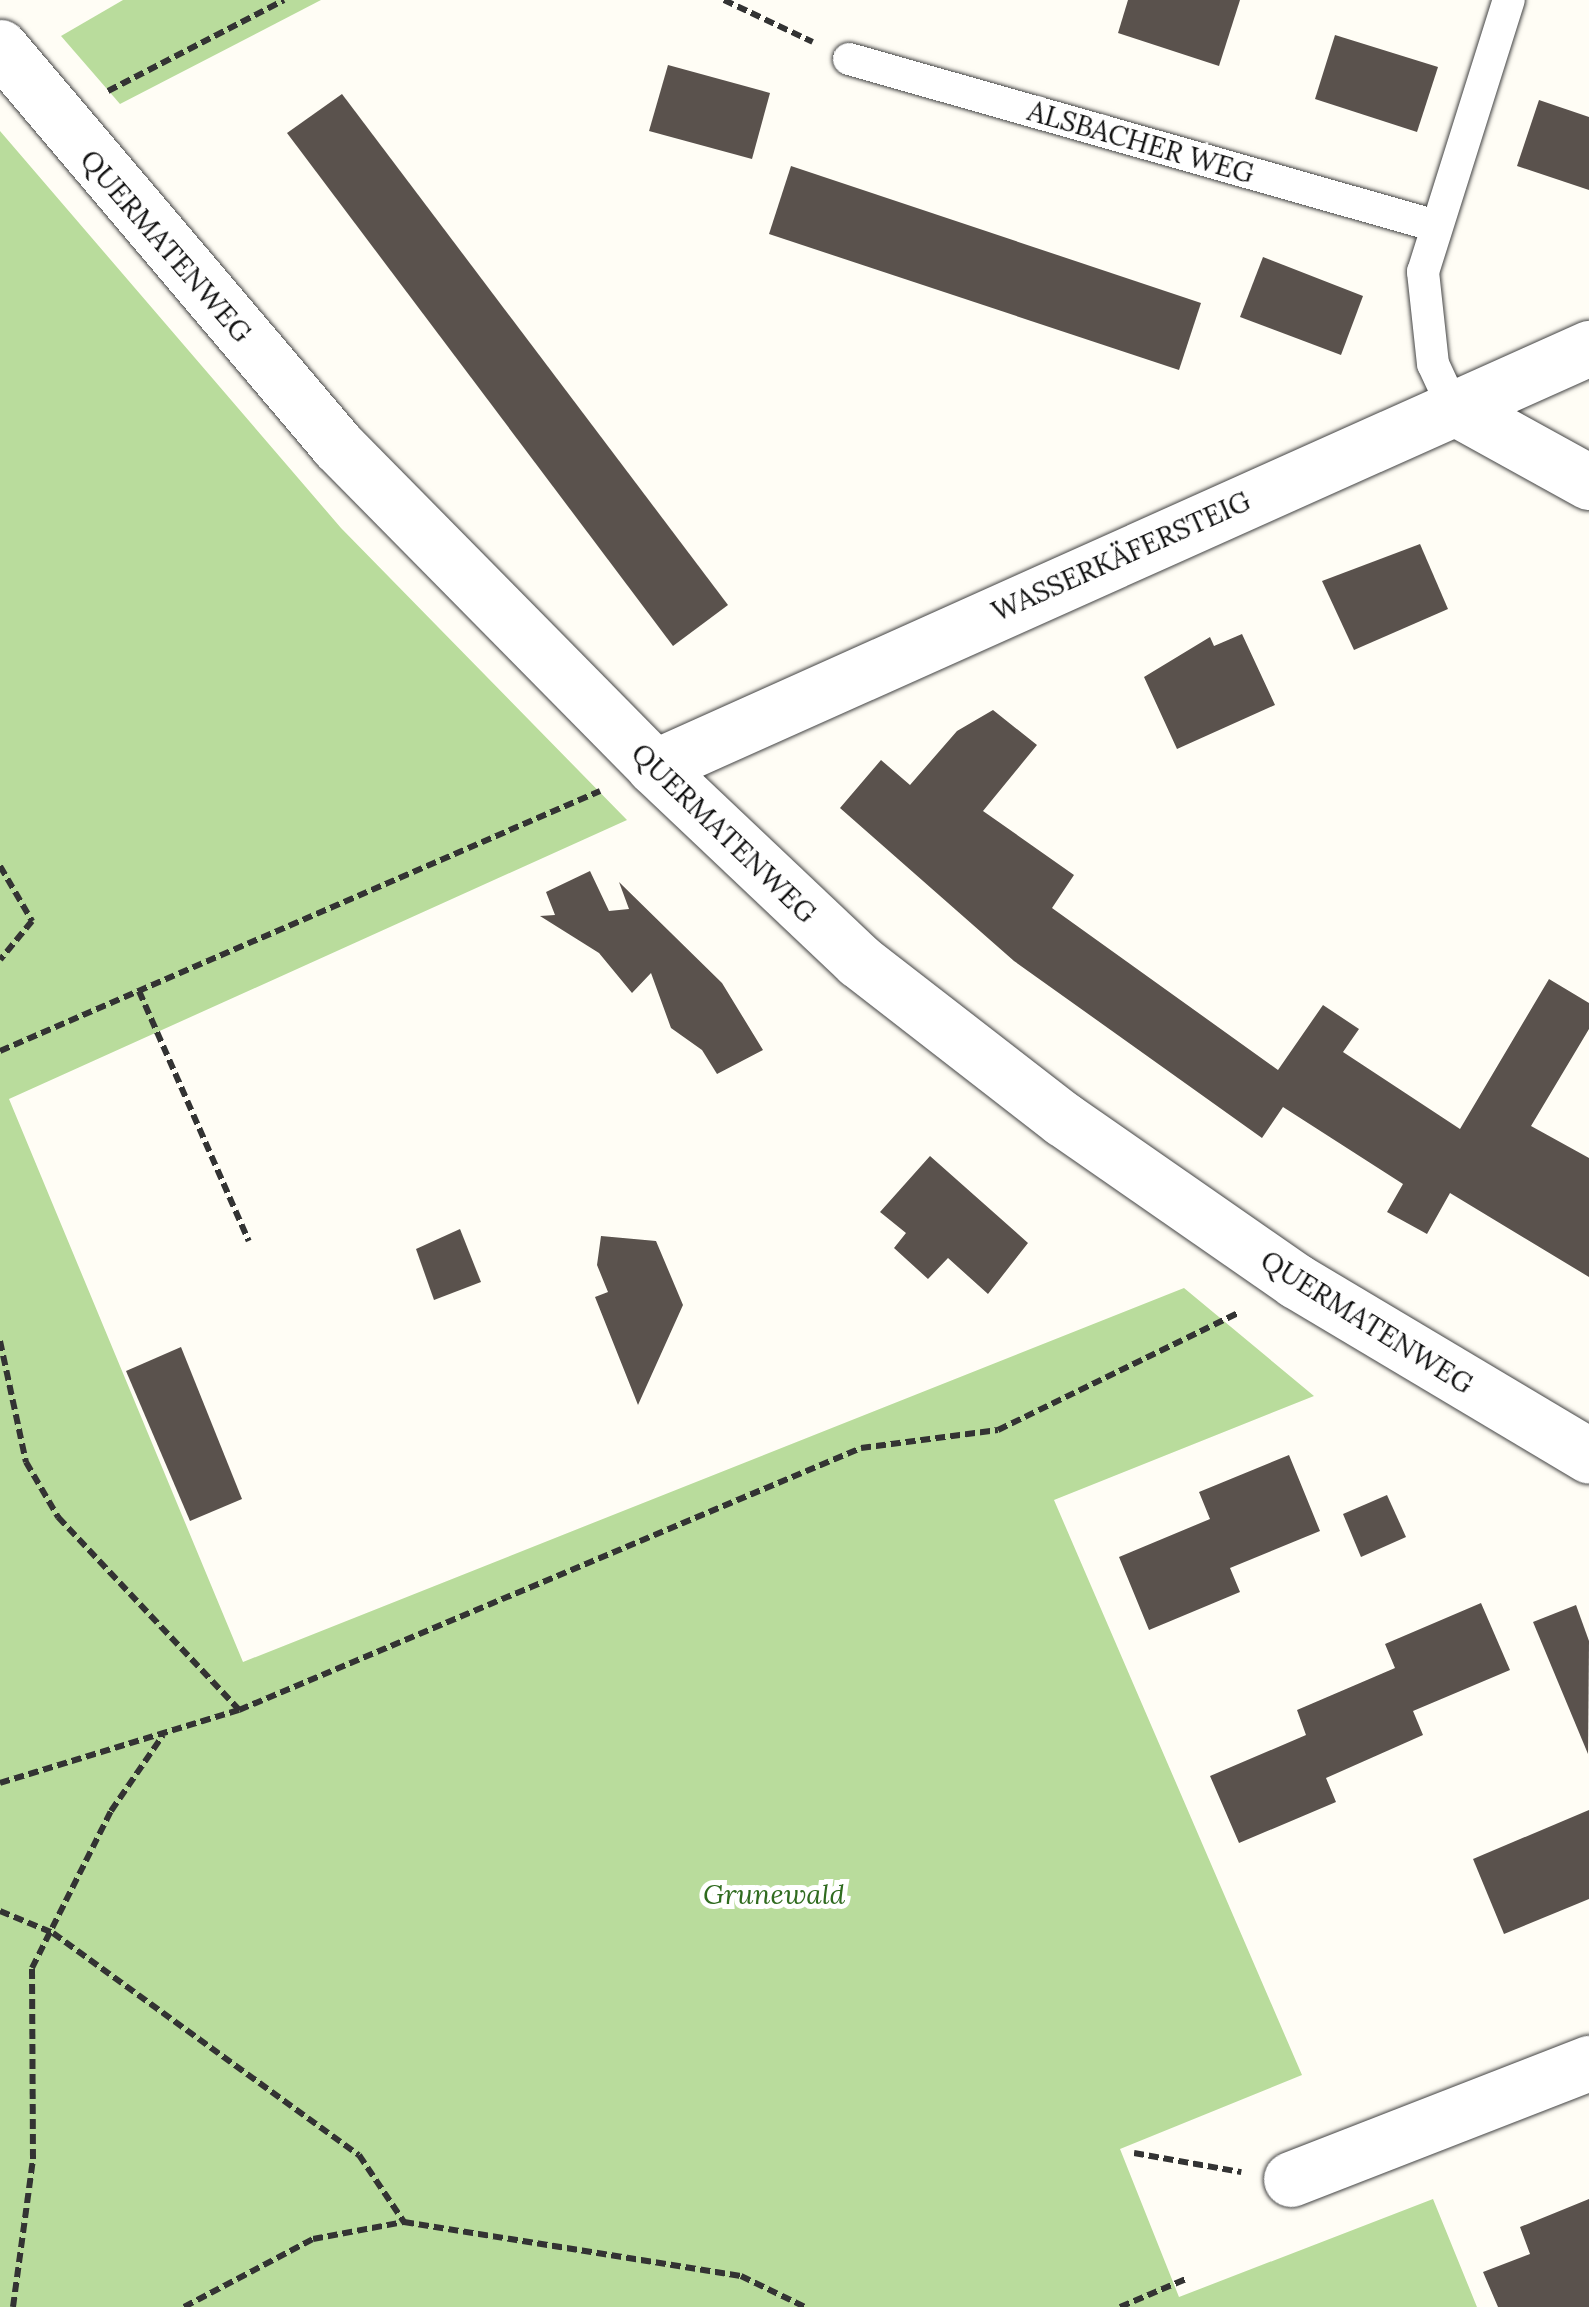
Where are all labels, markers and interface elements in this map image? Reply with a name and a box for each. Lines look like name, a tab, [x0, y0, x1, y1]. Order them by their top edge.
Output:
street label: ALSBACHER WEG	[1024, 94, 1258, 190]
street label: QUERMATENWEG	[73, 143, 259, 349]
street label: WASSERKÄFERSTEIG	[986, 484, 1256, 628]
street label: QUERMATENWEG	[625, 736, 823, 930]
street label: QUERMATENWEG	[1255, 1243, 1479, 1401]
park label: Grunewald	[703, 1877, 845, 1911]

